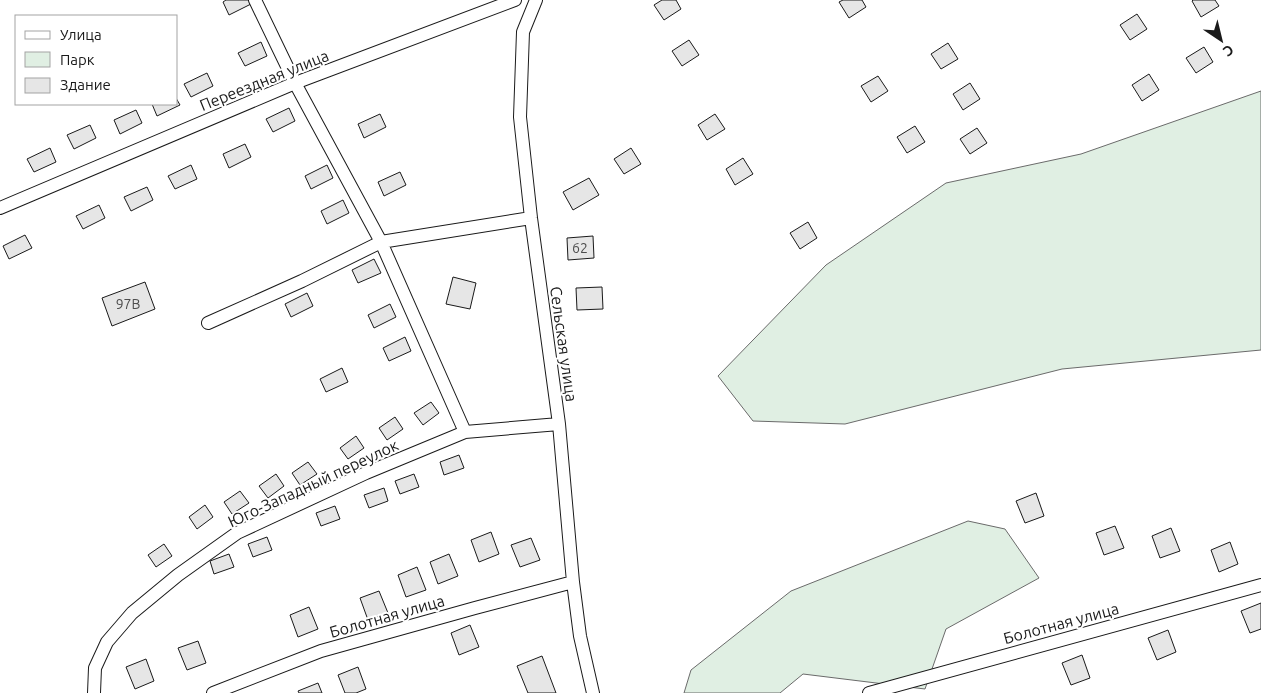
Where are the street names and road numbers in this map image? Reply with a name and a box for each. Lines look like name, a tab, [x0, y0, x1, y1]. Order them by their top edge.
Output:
street label: Переездная улица	[197, 46, 331, 114]
street label: Сельская улица	[547, 285, 581, 403]
street label: Юго-Западный переулок	[225, 436, 401, 530]
street label: Болотная улица	[327, 591, 447, 641]
street label: Болотная улица	[1001, 599, 1121, 647]

